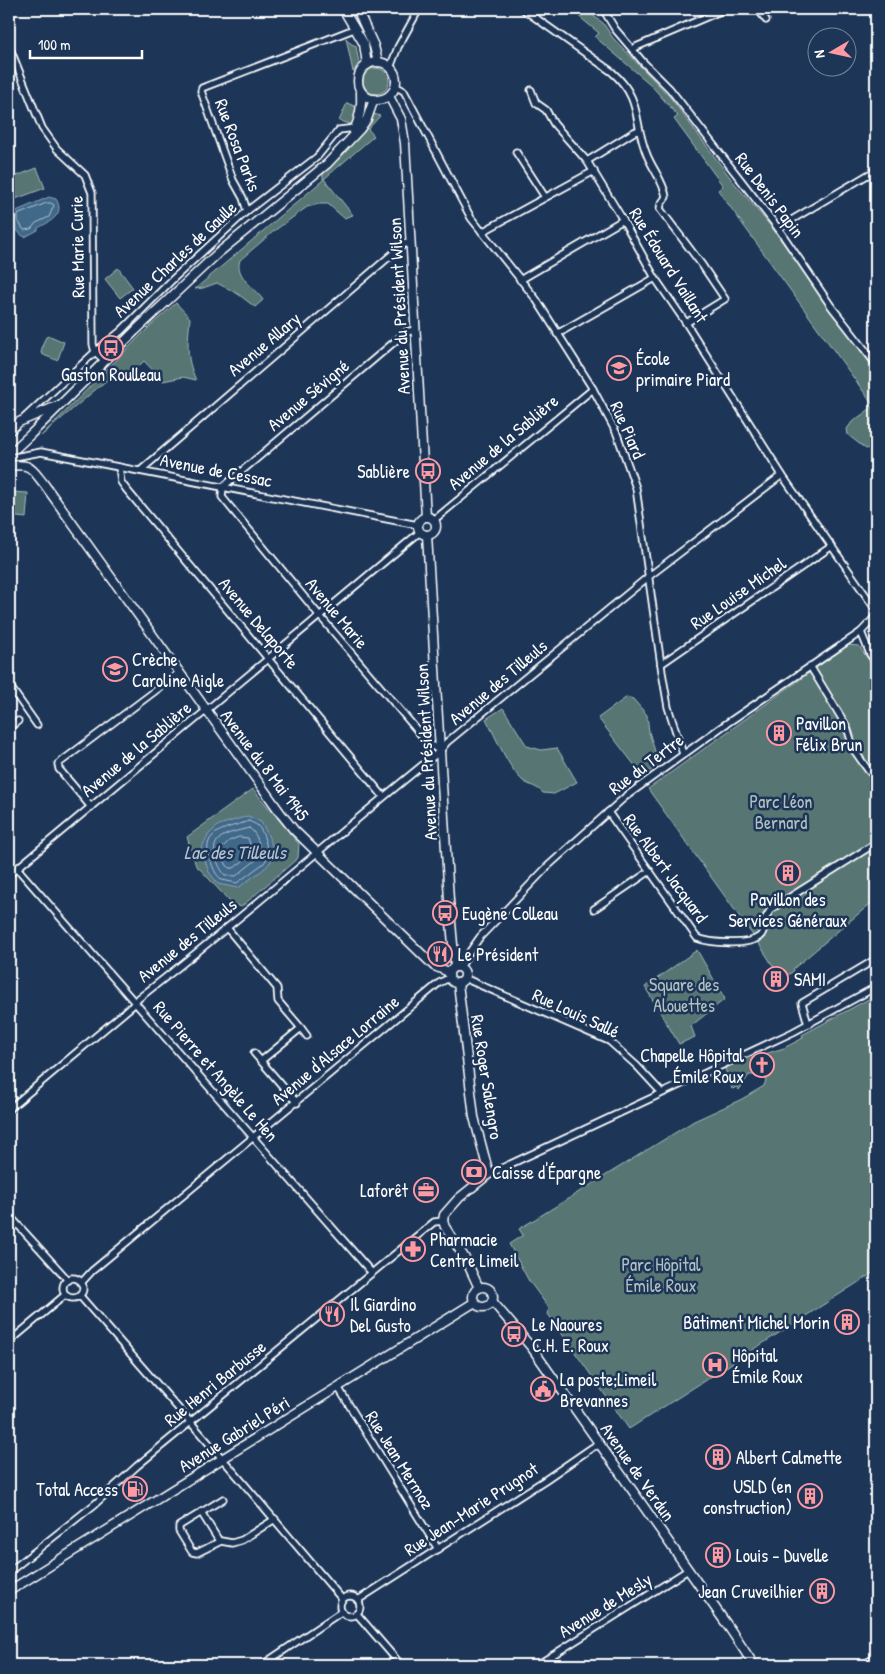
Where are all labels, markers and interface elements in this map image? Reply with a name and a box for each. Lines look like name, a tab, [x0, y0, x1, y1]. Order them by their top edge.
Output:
scale bar	[30, 28, 142, 60]
north arrow	[808, 28, 858, 78]
text: 100 m	[38, 34, 71, 55]
text: N	[809, 48, 829, 59]
street label: Rue Rosa Parks	[209, 95, 267, 195]
street label: Rue Denis Papin	[730, 147, 810, 243]
street label: Avenue Charles de Gaulle	[108, 195, 242, 323]
street label: Rue Marie Curie	[64, 196, 90, 298]
street label: Rue Édouard Vaillant	[624, 203, 715, 328]
street label: Avenue du Président Wilson	[382, 217, 416, 395]
street label: Avenue Allary	[222, 306, 306, 382]
bus stop icon: Gaston Roulleau	[98, 335, 124, 361]
place label: École primaire Piard	[636, 346, 730, 392]
street label: Avenue Sévigné	[262, 353, 354, 437]
school or university icon: École primaire Piard	[606, 355, 632, 381]
place label: Gaston Roulleau	[61, 362, 161, 387]
street label: Avenue de la Sablière	[443, 388, 563, 496]
street label: Rue Piard	[604, 397, 652, 463]
street label: Avenue de Cessac	[158, 447, 274, 493]
bus stop icon: Sablière	[415, 458, 441, 484]
place label: Sablière	[357, 459, 410, 484]
street label: Rue Louise Michel	[685, 551, 791, 635]
street label: Avenue Delaporte	[213, 572, 305, 674]
street label: Avenue Marie	[300, 572, 374, 654]
street label: Avenue des Tilleuls	[443, 633, 553, 731]
place label: Crèche Caroline Aigle	[132, 647, 224, 693]
school or university icon: Crèche Caroline Aigle	[102, 656, 128, 682]
street label: Avenue du Président Wilson	[409, 663, 443, 841]
street label: Avenue de la Sablière	[76, 695, 196, 803]
street label: Avenue du 8 Mai 1945	[215, 704, 315, 826]
place label: Pavillon Félix Brun	[795, 711, 862, 757]
building icon: Pavillon Félix Brun	[766, 720, 792, 746]
street label: Rue du Tertre	[603, 728, 689, 800]
park label: Parc Léon Bernard	[749, 789, 813, 835]
street label: Rue Albert Jacquard	[618, 808, 714, 928]
water label: Lac des Tilleuls	[184, 839, 288, 865]
building icon: Pavillon des Services Généraux	[775, 860, 801, 886]
place label: Pavillon des Services Généraux	[728, 887, 848, 933]
street label: Avenue des Tilleuls	[132, 892, 242, 988]
bus stop icon: Eugène Colleau	[432, 900, 458, 926]
place label: Eugène Colleau	[462, 901, 558, 926]
restaurant icon: Le Président	[427, 941, 453, 967]
place label: Le Président	[458, 942, 539, 967]
building icon: SAMI	[763, 966, 789, 992]
place label: SAMI	[794, 967, 826, 992]
park label: Square des Alouettes	[649, 972, 719, 1018]
street label: Rue Louis Sallé	[528, 982, 624, 1044]
street label: Avenue d'Alsace Lorraine	[266, 989, 404, 1111]
street label: Rue Pierre et Angèle Le Hen	[148, 995, 284, 1147]
street label: Rue Roger Salengro	[465, 1013, 509, 1141]
place label: Chapelle Hôpital Émile Roux	[640, 1043, 744, 1089]
church icon: Chapelle Hôpital Émile Roux	[749, 1052, 775, 1078]
bank icon: Caisse d'Épargne	[461, 1159, 487, 1185]
place label: Caisse d'Épargne	[492, 1160, 601, 1185]
office icon: Laforêt	[413, 1177, 439, 1203]
place label: Laforêt	[360, 1178, 409, 1203]
place label: Pharmacie Centre Limeil	[430, 1227, 519, 1273]
pharmacy icon: Pharmacie Centre Limeil	[400, 1236, 426, 1262]
park label: Parc Hôpital Émile Roux	[621, 1252, 701, 1298]
place label: Il Giardino Del Gusto	[350, 1292, 416, 1338]
restaurant icon: Il Giardino Del Gusto	[319, 1301, 345, 1327]
building icon: Bâtiment Michel Morin	[834, 1309, 860, 1335]
place label: Bâtiment Michel Morin	[683, 1310, 830, 1335]
place label: Le Naoures C.H. E. Roux	[532, 1312, 609, 1358]
bus stop icon: Le Naoures C.H. E. Roux	[501, 1321, 527, 1347]
street label: Rue Henri Barbusse	[159, 1334, 271, 1432]
place label: Hôpital Émile Roux	[732, 1343, 803, 1389]
hospital icon: Hôpital Émile Roux	[702, 1352, 728, 1378]
place label: La poste;Limeil Brevannes	[560, 1367, 656, 1413]
public building icon: La poste;Limeil Brevannes	[530, 1376, 556, 1402]
street label: Avenue Gabriel Péri	[174, 1390, 294, 1478]
street label: Rue Jean Mermoz	[360, 1406, 440, 1514]
street label: Avenue de Verdun	[595, 1418, 681, 1526]
building icon: Albert Calmette	[705, 1444, 731, 1470]
place label: Albert Calmette	[736, 1445, 842, 1470]
street label: Rue Jean-Marie Prugnot	[399, 1456, 544, 1562]
place label: USLD (en construction)	[703, 1474, 792, 1520]
fuel station icon: Total Access	[122, 1476, 148, 1502]
place label: Total Access	[36, 1477, 118, 1502]
building icon: USLD (en construction)	[797, 1483, 823, 1509]
building icon: Louis - Duvelle	[705, 1542, 731, 1568]
place label: Louis - Duvelle	[736, 1543, 829, 1568]
street label: Avenue de Mesly	[554, 1566, 657, 1644]
building icon: Jean Cruveilhier	[809, 1578, 835, 1604]
place label: Jean Cruveilhier	[698, 1579, 804, 1604]

